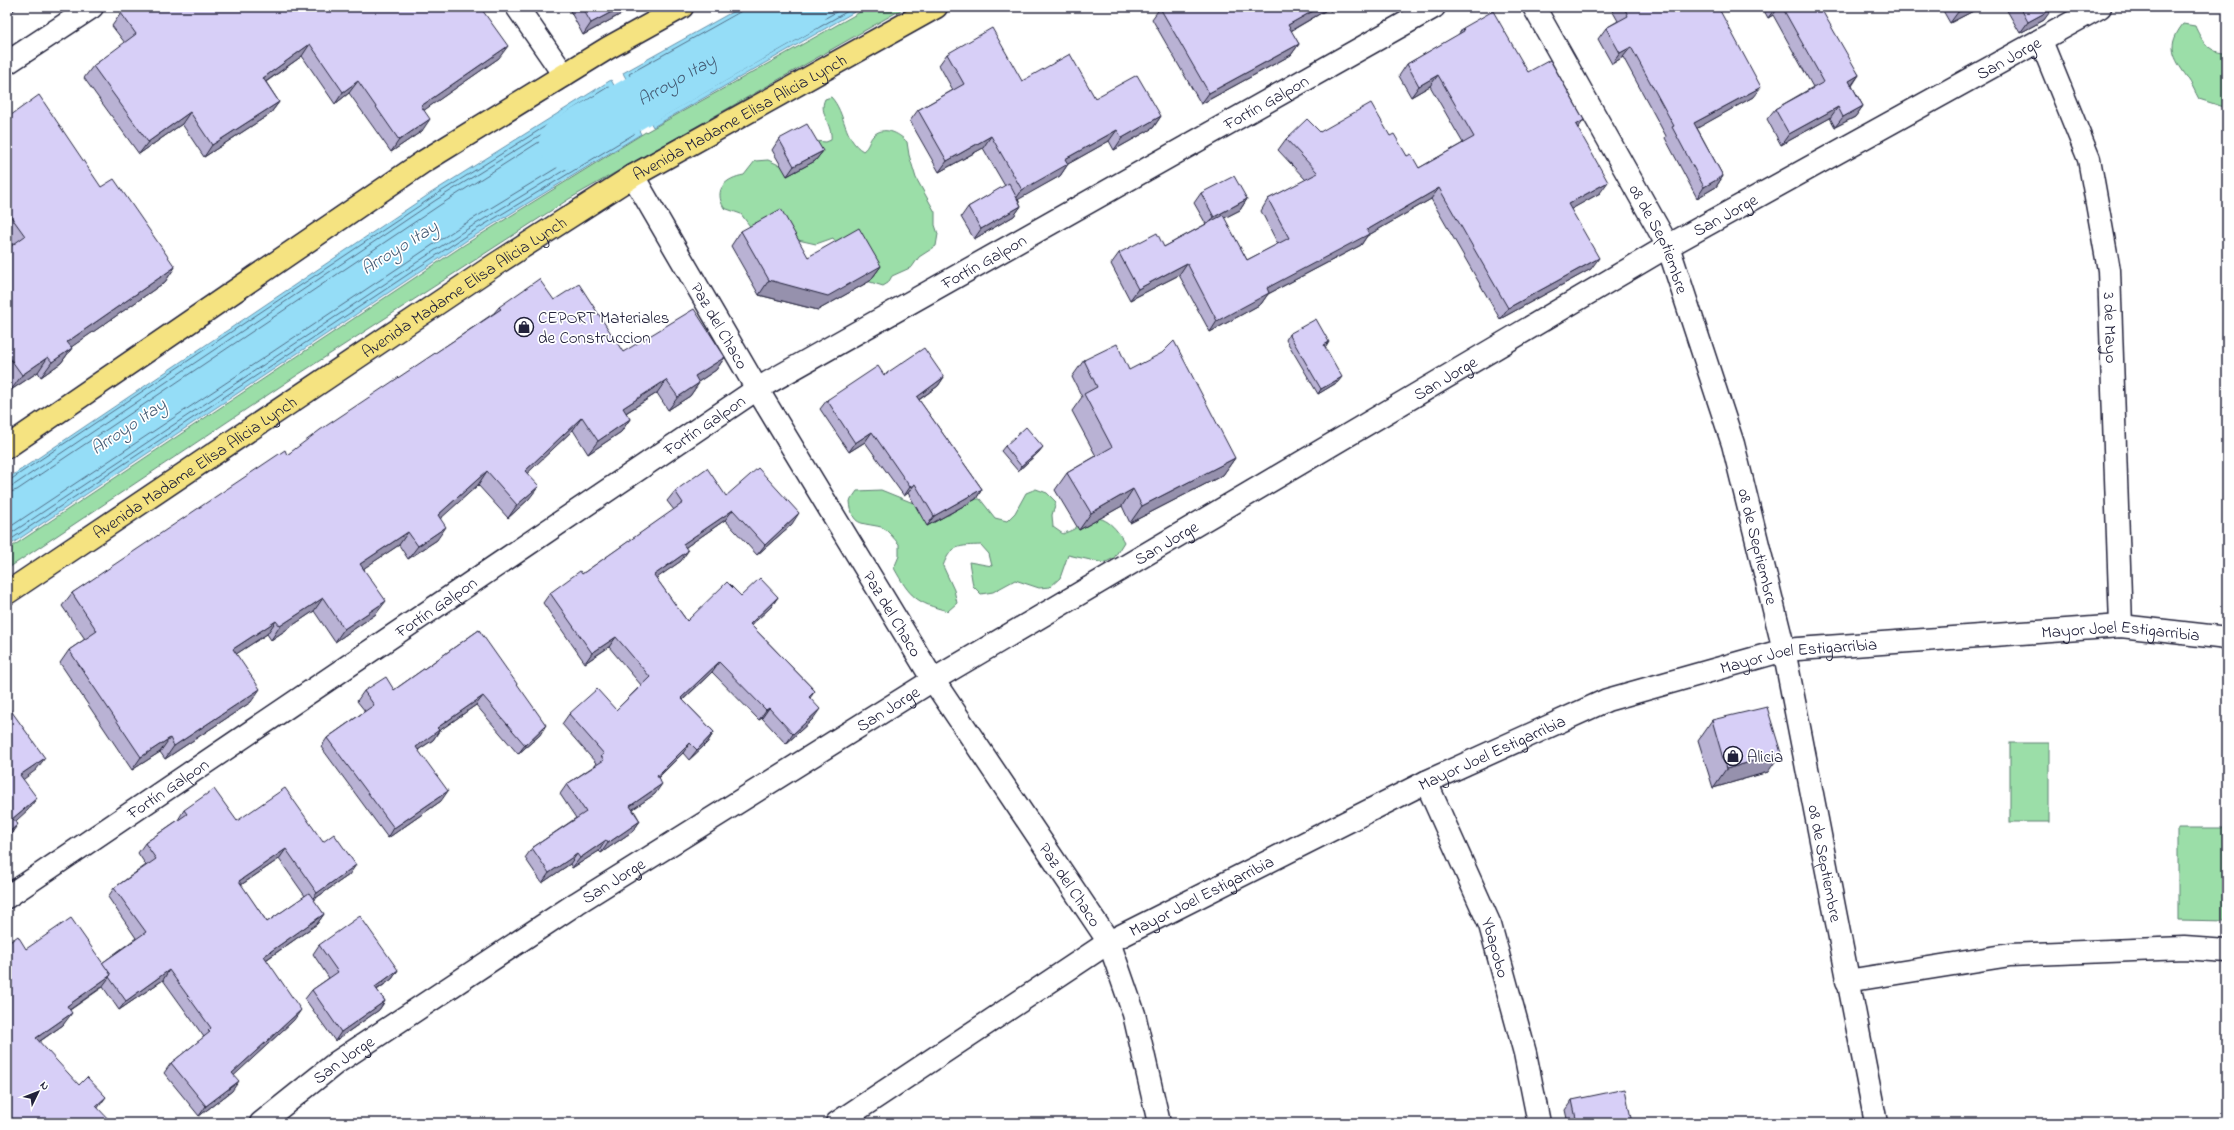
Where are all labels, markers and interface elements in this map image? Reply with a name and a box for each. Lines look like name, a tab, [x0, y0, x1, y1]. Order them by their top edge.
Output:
street label: San Jorge	[1972, 31, 2046, 87]
street label: Avenida Madame Elisa Alicia Lynch	[629, 48, 852, 188]
water label: Arroyo Itay	[633, 48, 722, 114]
street label: Fortín Galpon	[1218, 69, 1314, 138]
street label: 08 de Septiembre	[1622, 180, 1694, 298]
street label: San Jorge	[1689, 188, 1763, 244]
street label: Avenida Madame Elisa Alicia Lynch	[357, 211, 572, 365]
water label: Arroyo Itay	[357, 214, 444, 283]
street label: Fortín Galpon	[936, 228, 1031, 297]
street label: Paz del Chaco	[684, 278, 754, 374]
street label: 3 de Mayo	[2096, 292, 2123, 364]
place label: CEPORT Materiales de Construccion	[538, 306, 669, 351]
shop icon: CEPORT Materiales de Construccion	[513, 316, 535, 338]
street label: San Jorge	[1409, 350, 1483, 408]
street label: Fortín Galpon	[658, 389, 751, 463]
street label: Avenida Madame Elisa Alicia Lynch	[88, 390, 303, 546]
water label: Arroyo Itay	[86, 392, 173, 462]
street label: 08 de Septiembre	[1731, 486, 1783, 608]
street label: San Jorge	[1130, 515, 1204, 572]
street label: Paz del Chaco	[856, 567, 927, 662]
street label: Fortín Galpon	[390, 571, 483, 645]
street label: Mayor Joel Estigarribia	[2041, 615, 2201, 649]
street label: Mayor Joel Estigarribia	[1717, 632, 1878, 681]
street label: San Jorge	[852, 680, 925, 739]
street label: Mayor Joel Estigarribia	[1414, 709, 1570, 798]
shop icon: Alicia	[1722, 745, 1744, 767]
place label: Alicia	[1747, 745, 1783, 770]
street label: Fortín Galpon	[122, 753, 214, 827]
street label: 08 de Septiembre	[1800, 803, 1848, 925]
street label: Paz del Chaco	[1032, 838, 1107, 933]
street label: Mayor Joel Estigarribia	[1125, 850, 1279, 944]
street label: San Jorge	[577, 852, 651, 911]
street label: Ybapobo	[1474, 914, 1515, 981]
street label: San Jorge	[308, 1030, 380, 1091]
north arrow	[18, 1072, 58, 1112]
text: N	[36, 1078, 53, 1094]

